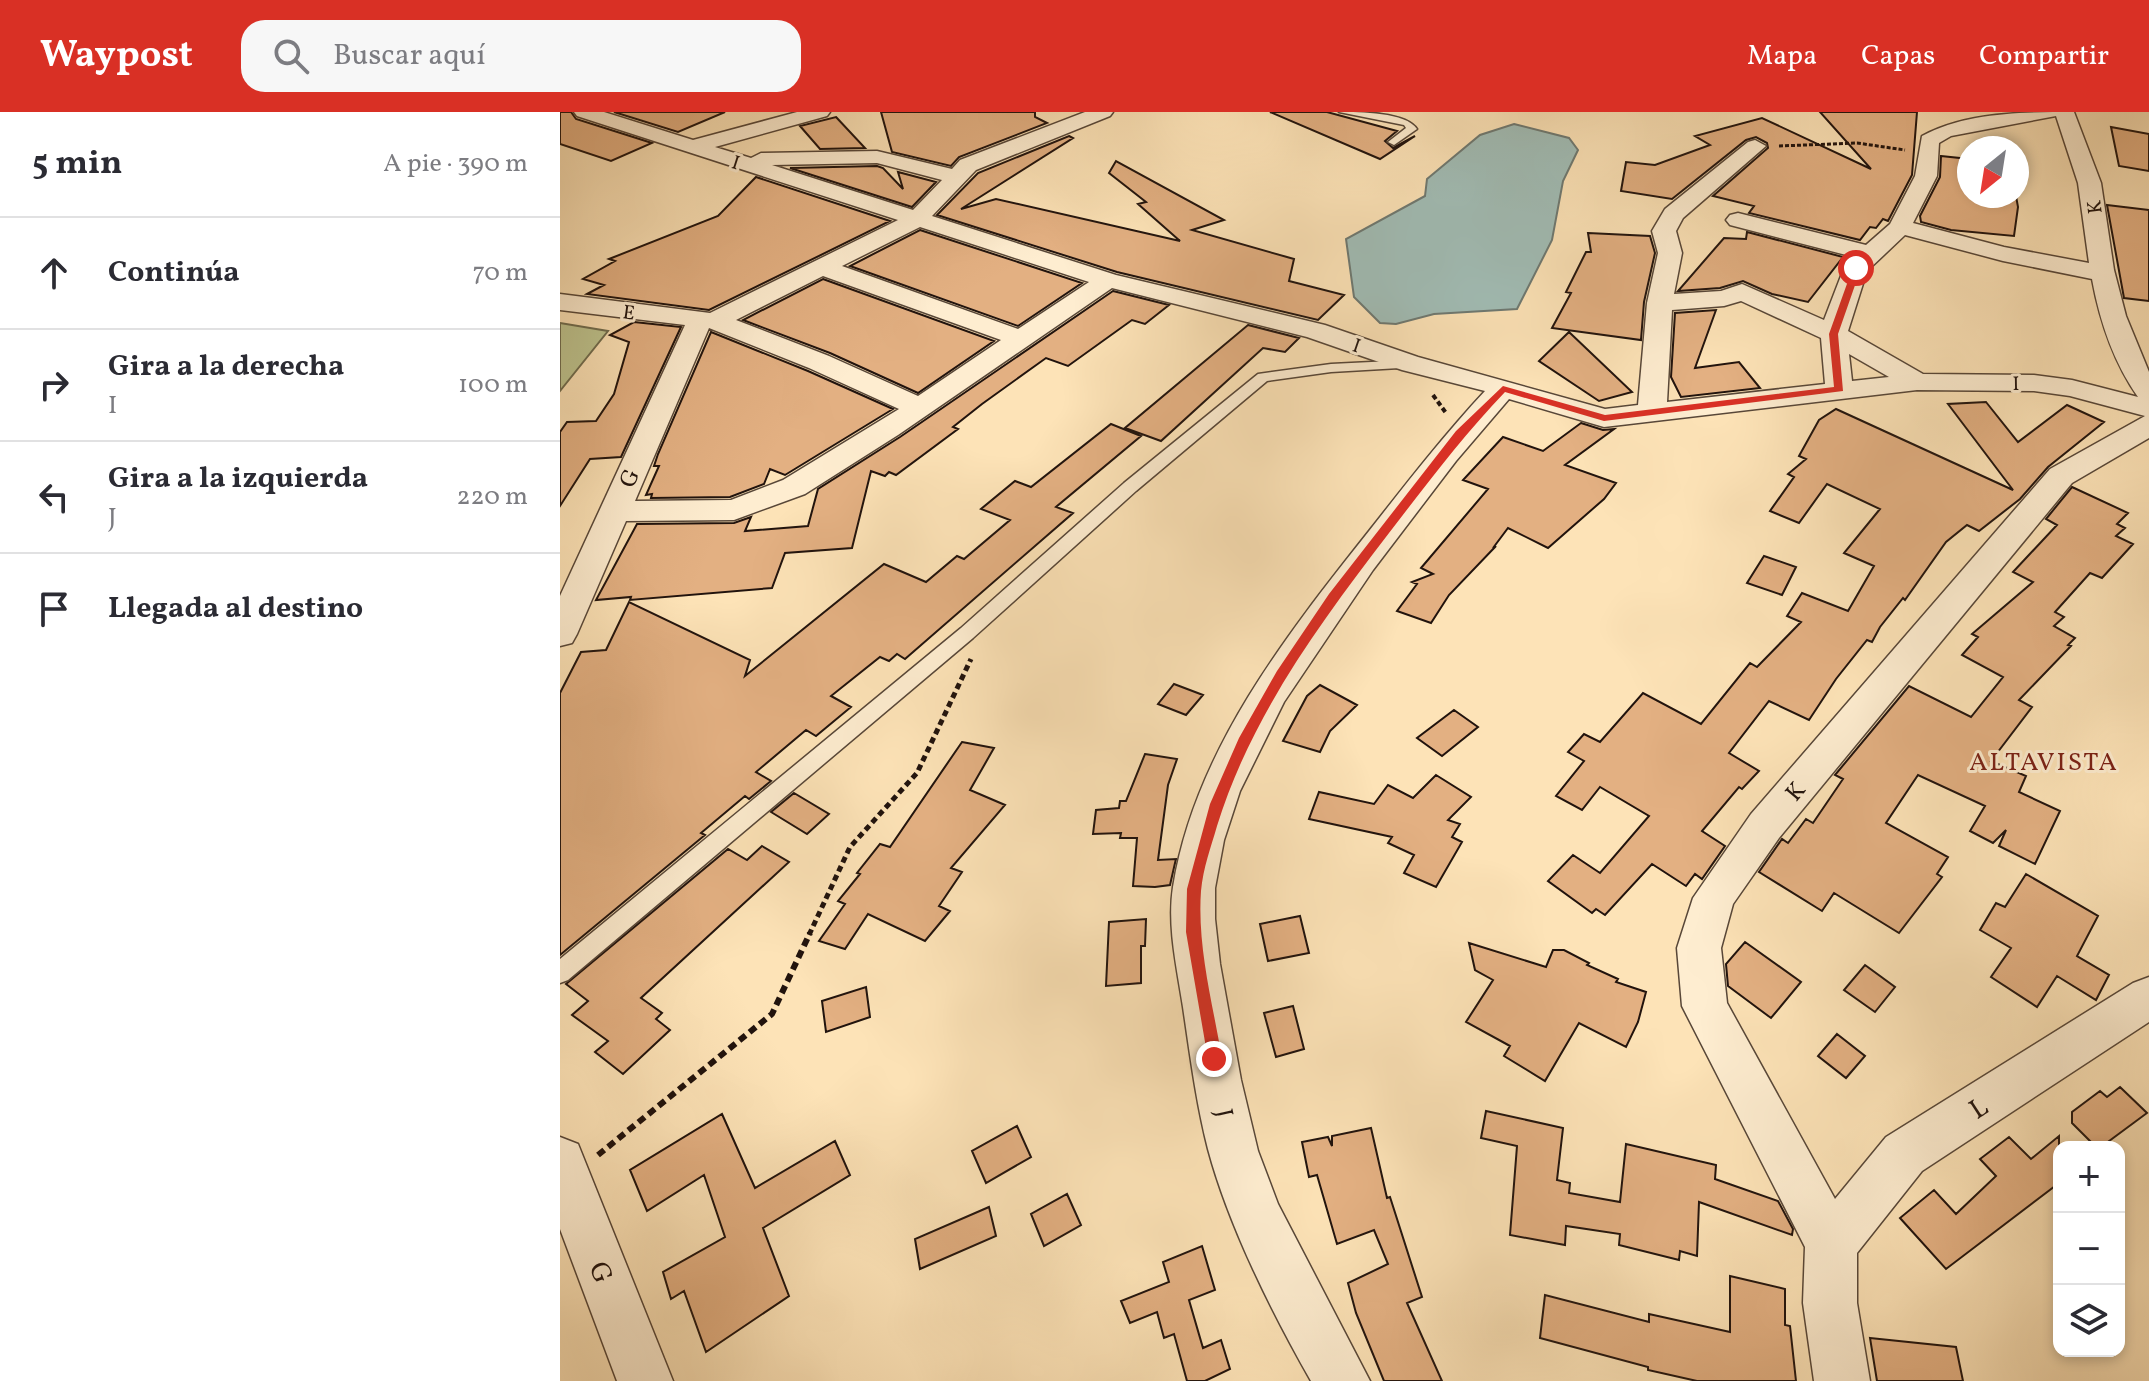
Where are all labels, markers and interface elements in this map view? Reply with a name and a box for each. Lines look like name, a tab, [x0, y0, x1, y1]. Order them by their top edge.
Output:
search box	[241, 20, 801, 92]
text: Waypost	[40, 30, 193, 83]
icon: search	[269, 34, 313, 78]
text: Buscar aquí	[333, 35, 486, 77]
text: Mapa	[1747, 37, 1817, 76]
text: Capas	[1861, 37, 1935, 76]
text: Compartir	[1979, 37, 2109, 76]
north arrow	[1957, 136, 2029, 208]
text: 5 min	[32, 141, 122, 188]
text: A pie · 390 m	[383, 146, 528, 182]
street label: I	[728, 149, 743, 178]
street label: K	[2081, 198, 2111, 215]
route start	[1838, 250, 1874, 286]
icon: ahead	[32, 251, 76, 295]
text: Continúa	[108, 252, 240, 294]
text: 70 m	[473, 255, 528, 291]
street label: E	[621, 299, 637, 329]
street label: I	[1348, 332, 1364, 361]
text: Gira a la derecha	[108, 346, 344, 388]
icon: right	[32, 363, 76, 407]
text: 100 m	[458, 367, 528, 403]
street label: I	[2012, 371, 2020, 399]
text: I	[108, 388, 117, 424]
text: Gira a la izquierda	[108, 458, 368, 500]
street label: G	[612, 464, 650, 494]
icon: left	[32, 475, 76, 519]
text: 220 m	[456, 479, 528, 515]
text: J	[108, 500, 117, 536]
icon: arrive	[32, 587, 76, 631]
text: Llegada al destino	[108, 588, 363, 630]
district label: ALTAVISTA	[1969, 745, 2119, 781]
street label: K	[1778, 775, 1815, 809]
route end	[1196, 1041, 1232, 1077]
street label: L	[1962, 1088, 1997, 1130]
street label: J	[1206, 1106, 1240, 1121]
map controls	[2053, 1141, 2125, 1357]
button: +	[2053, 1141, 2125, 1213]
button: −	[2053, 1213, 2125, 1285]
street label: G	[578, 1256, 622, 1289]
button: layers	[2053, 1285, 2125, 1357]

